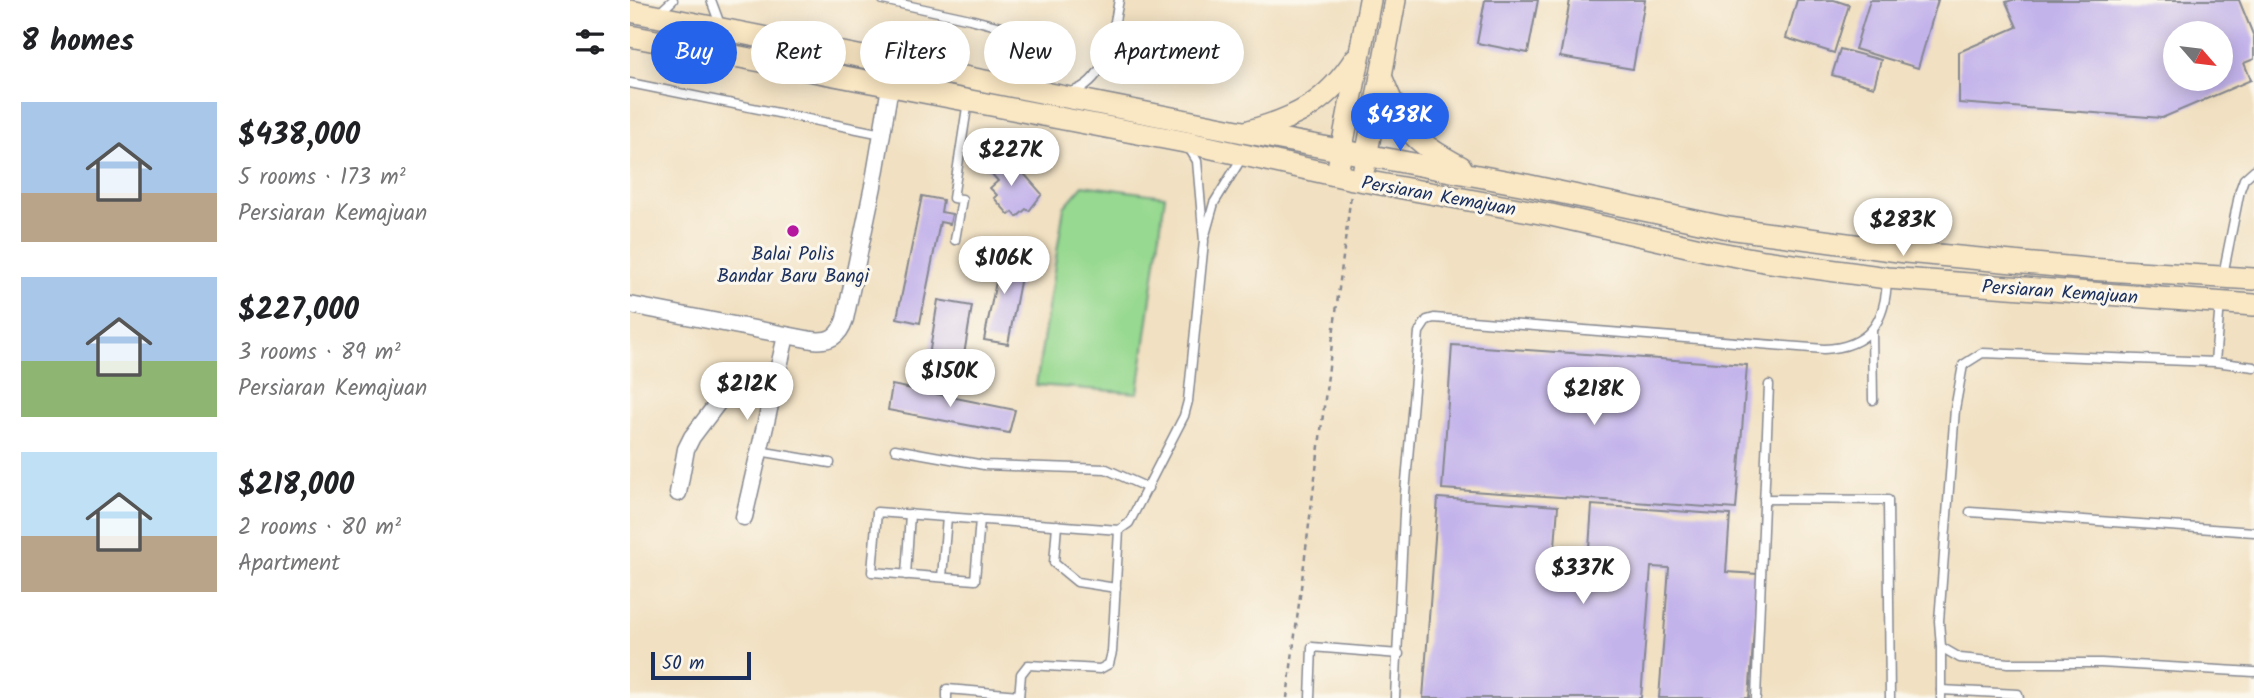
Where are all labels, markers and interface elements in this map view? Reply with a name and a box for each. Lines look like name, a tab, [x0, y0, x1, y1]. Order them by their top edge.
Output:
text: 8 homes	[21, 18, 134, 66]
chip: Buy	[651, 21, 737, 84]
chip: Rent	[751, 21, 846, 84]
chip: Filters	[860, 21, 970, 84]
chip: New	[984, 21, 1076, 84]
chip: Apartment	[1090, 21, 1244, 84]
north arrow	[2163, 21, 2233, 91]
map controls	[2163, 21, 2233, 91]
icon: filters	[571, 23, 609, 61]
pin: $438K	[1351, 94, 1449, 153]
text: $438K	[1367, 98, 1433, 134]
text: $438,000	[238, 112, 360, 160]
pin: $227K	[962, 128, 1060, 188]
icon: home	[77, 130, 161, 214]
text: $227K	[978, 133, 1044, 169]
text: 5 rooms · 173 m²	[238, 160, 406, 196]
street label: Persiaran Kemajuan	[1359, 169, 1518, 225]
text: Persiaran Kemajuan	[238, 196, 427, 232]
pin: $283K	[1854, 198, 1952, 258]
text: $283K	[1869, 203, 1937, 239]
marker: Balai Polis Bandar Baru Bangi	[785, 223, 801, 239]
pin: $106K	[955, 236, 1053, 296]
place label: Balai Polis Bandar Baru Bangi	[717, 240, 871, 292]
text: $106K	[975, 241, 1033, 277]
street label: Persiaran Kemajuan	[1981, 273, 2139, 313]
text: $227,000	[238, 287, 359, 335]
icon: home	[77, 305, 161, 389]
text: 3 rooms · 89 m²	[238, 335, 401, 371]
pin: $150K	[901, 350, 999, 409]
text: $150K	[921, 354, 979, 390]
pin: $212K	[698, 362, 796, 422]
text: $212K	[716, 367, 778, 403]
pin: $218K	[1545, 368, 1643, 427]
text: Persiaran Kemajuan	[238, 371, 427, 407]
text: $218K	[1563, 372, 1625, 408]
text: $218,000	[238, 462, 354, 510]
icon: home	[77, 480, 161, 564]
text: 2 rooms · 80 m²	[238, 510, 401, 546]
text: Apartment	[238, 546, 340, 582]
pin: $337K	[1534, 546, 1632, 606]
text: $337K	[1551, 551, 1615, 587]
scale bar	[651, 649, 751, 681]
text: 50 m	[662, 649, 704, 679]

